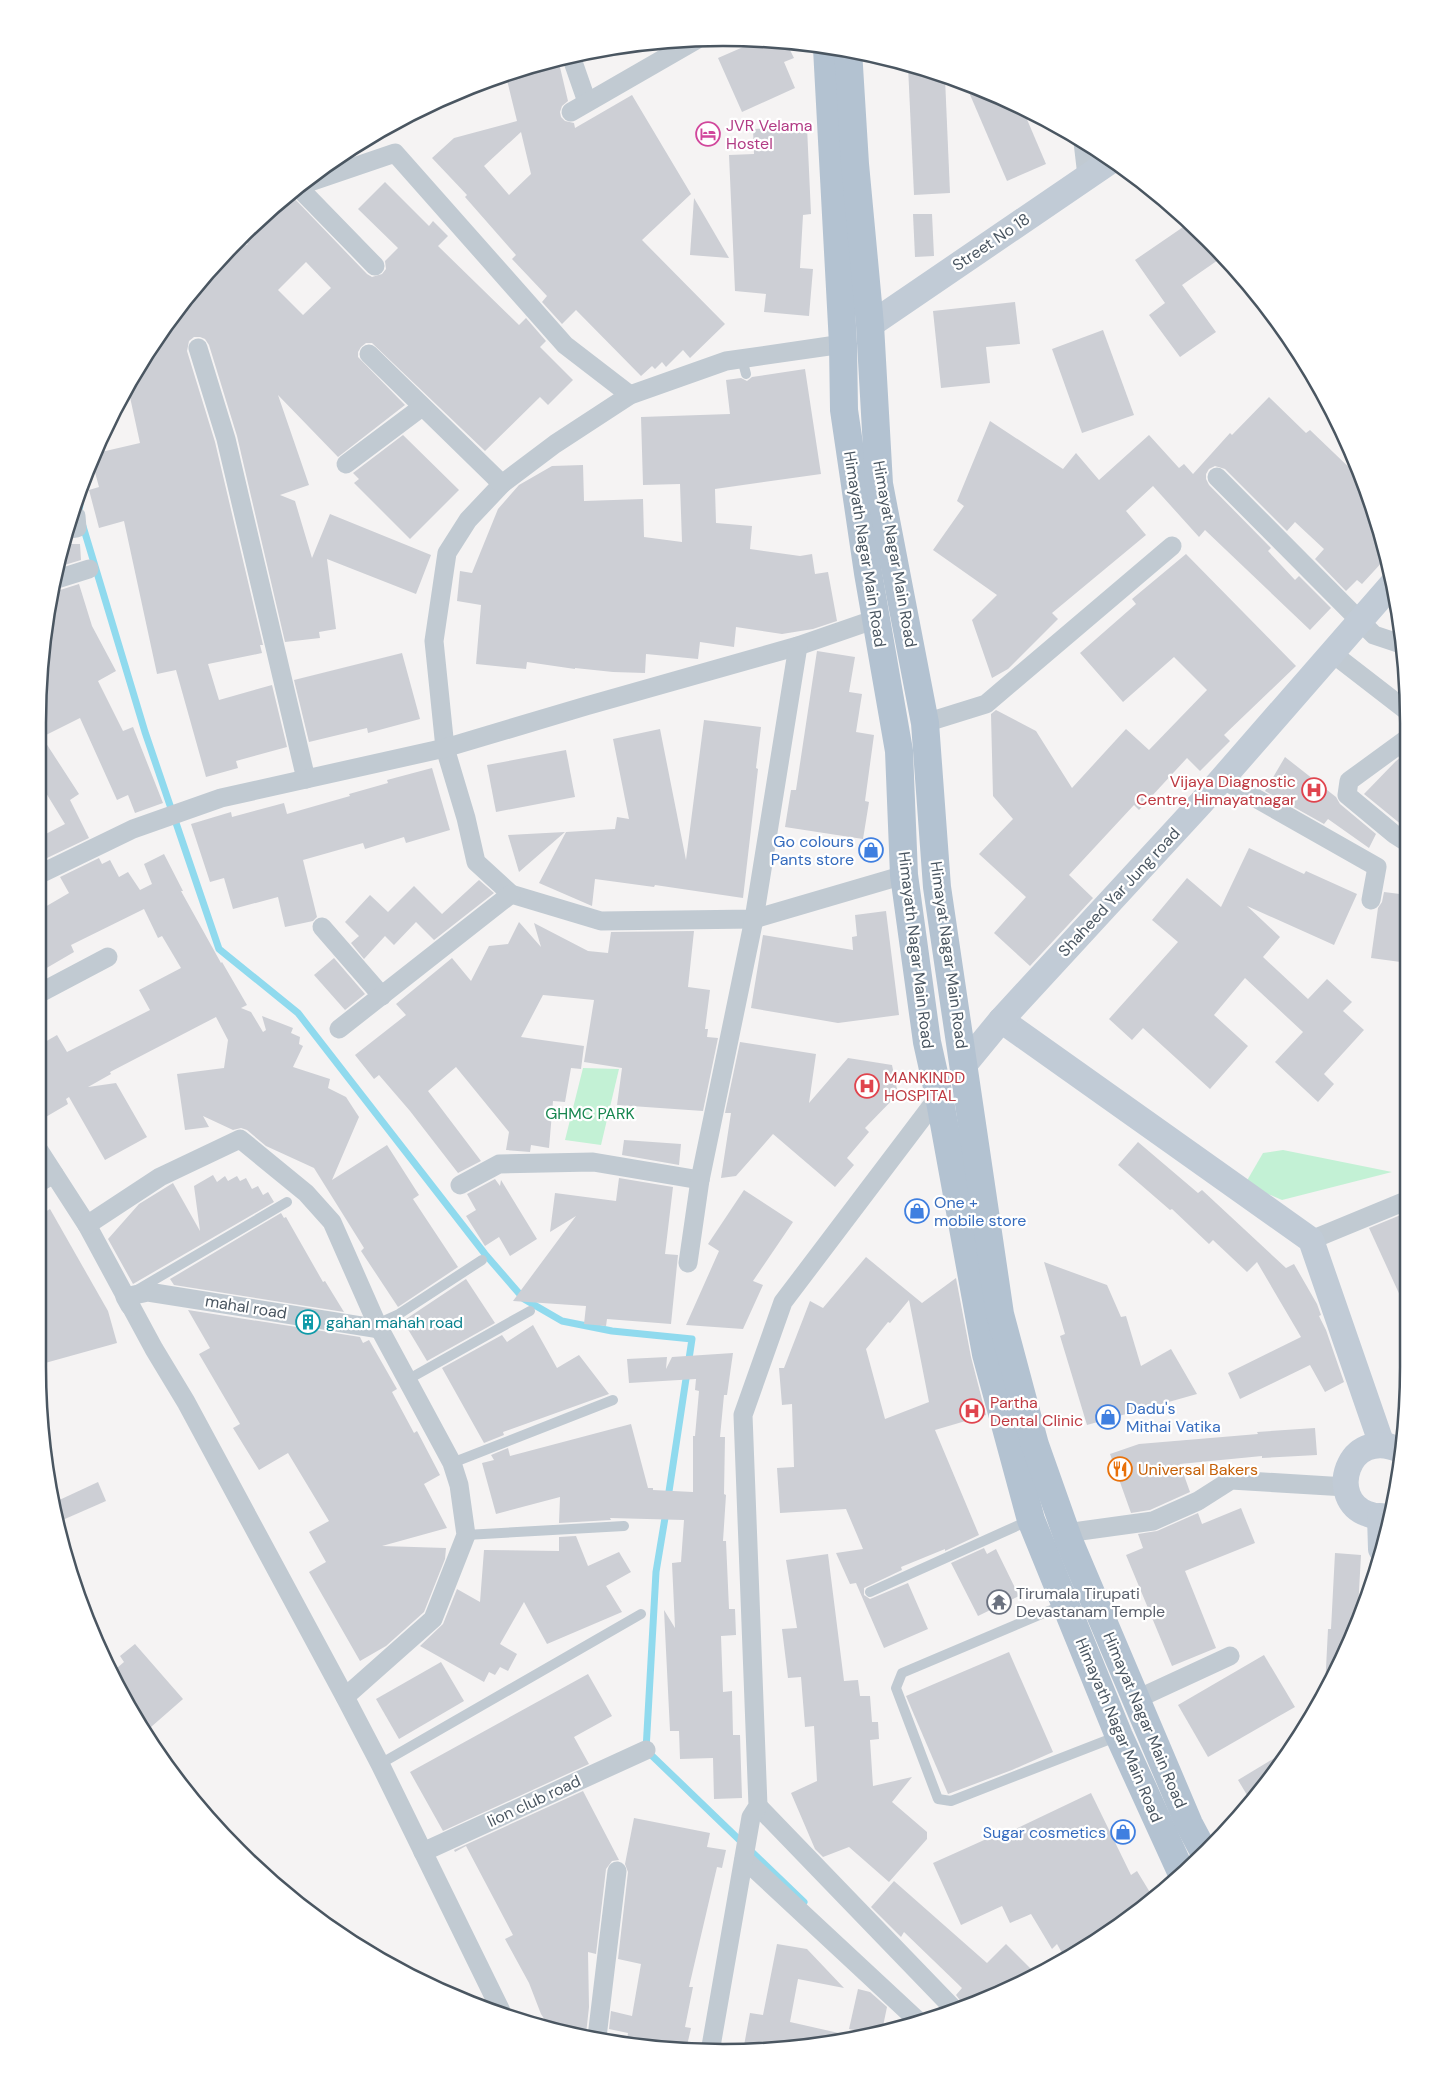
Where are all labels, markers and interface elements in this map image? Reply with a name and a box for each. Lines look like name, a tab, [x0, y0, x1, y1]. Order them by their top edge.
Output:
place label: JVR Velama Hostel	[726, 115, 812, 154]
hotel icon: JVR Velama Hostel	[695, 121, 721, 147]
street label: Street No 18	[948, 208, 1034, 276]
street label: Himayath Nagar Main Road	[839, 449, 891, 649]
street label: Himayat Nagar Main Road	[868, 459, 922, 649]
place label: Vijaya Diagnostic Centre, Himayatnagar	[1136, 771, 1296, 810]
hospital icon: Vijaya Diagnostic Centre, Himayatnagar	[1301, 777, 1327, 803]
street label: Shaheed Yar Jung road	[1054, 823, 1184, 961]
place label: Go colours Pants store	[771, 831, 854, 870]
shop icon: Go colours Pants store	[858, 837, 884, 863]
street label: Himayath Nagar Main Road	[893, 850, 939, 1050]
street label: Himayat Nagar Main Road	[925, 860, 973, 1050]
place label: MANKINDD HOSPITAL	[884, 1067, 965, 1106]
hospital icon: MANKINDD HOSPITAL	[854, 1073, 880, 1099]
park label: GHMC PARK	[545, 1103, 635, 1124]
place label: One + mobile store	[934, 1192, 1026, 1231]
shop icon: One + mobile store	[904, 1198, 930, 1224]
street label: mahal road	[204, 1290, 288, 1324]
building icon: gahan mahah road	[295, 1309, 321, 1335]
place label: gahan mahah road	[326, 1312, 463, 1333]
place label: Partha Dental Clinic	[990, 1392, 1083, 1431]
hospital icon: Partha Dental Clinic	[959, 1398, 985, 1424]
place label: Dadu's Mithai Vatika	[1126, 1398, 1221, 1437]
shop icon: Dadu's Mithai Vatika	[1095, 1404, 1121, 1430]
restaurant icon: Universal Bakers	[1107, 1456, 1133, 1482]
place label: Universal Bakers	[1138, 1459, 1258, 1480]
place label: Tirumala Tirupati Devastanam Temple	[1016, 1583, 1165, 1622]
temple icon: Tirumala Tirupati Devastanam Temple	[986, 1589, 1012, 1615]
street label: Himayat Nagar Main Road	[1098, 1629, 1192, 1811]
street label: Himayath Nagar Main Road	[1071, 1635, 1167, 1825]
street label: lion club road	[484, 1770, 584, 1832]
shop icon: Sugar cosmetics	[1110, 1819, 1136, 1845]
place label: Sugar cosmetics	[983, 1822, 1106, 1843]

